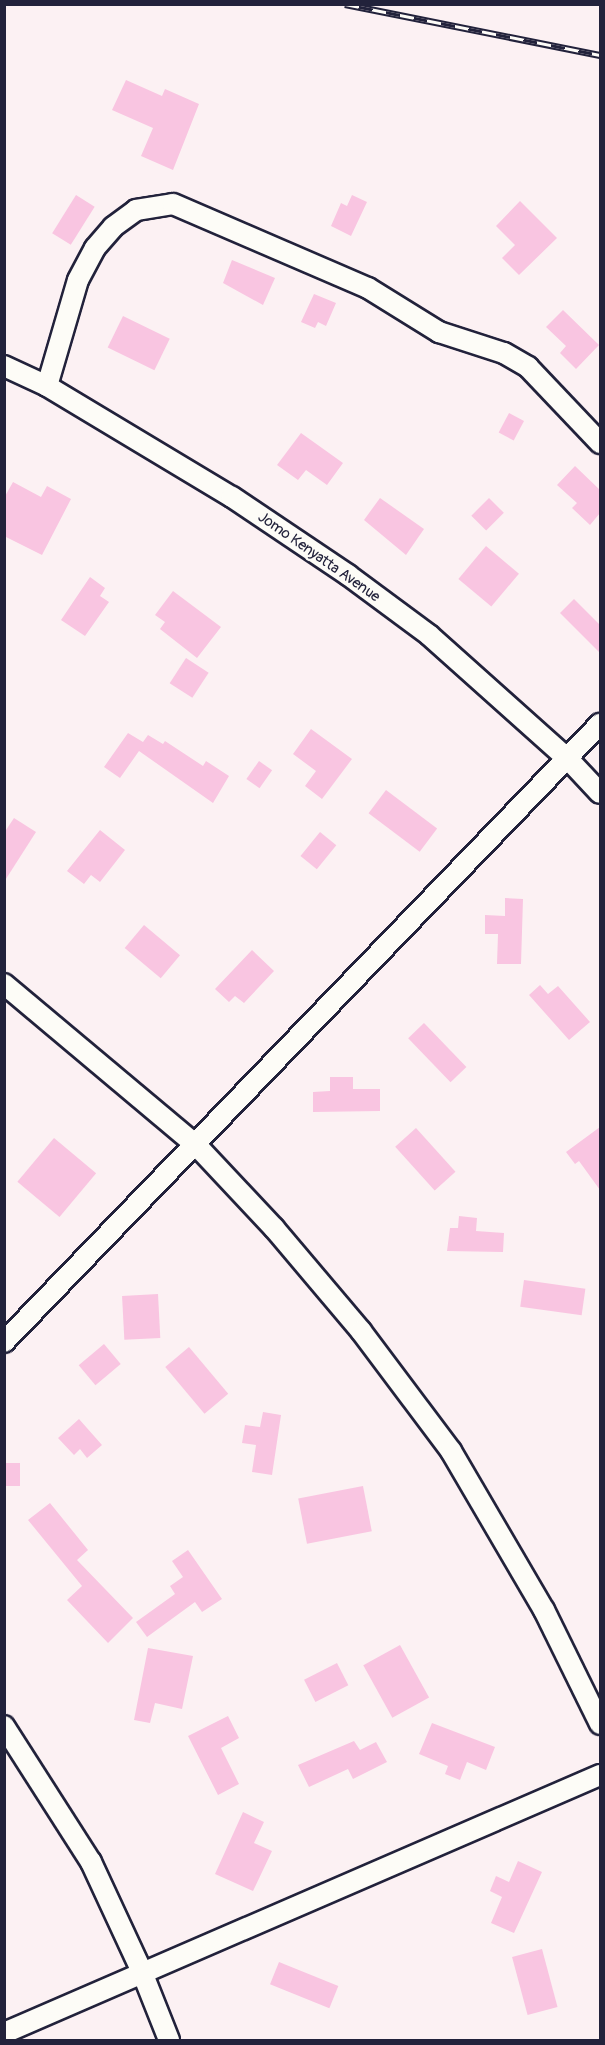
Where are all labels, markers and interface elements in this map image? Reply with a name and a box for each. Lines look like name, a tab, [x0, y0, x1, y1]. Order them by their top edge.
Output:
street label: Jomo Kenyatta Avenue	[254, 508, 384, 606]

